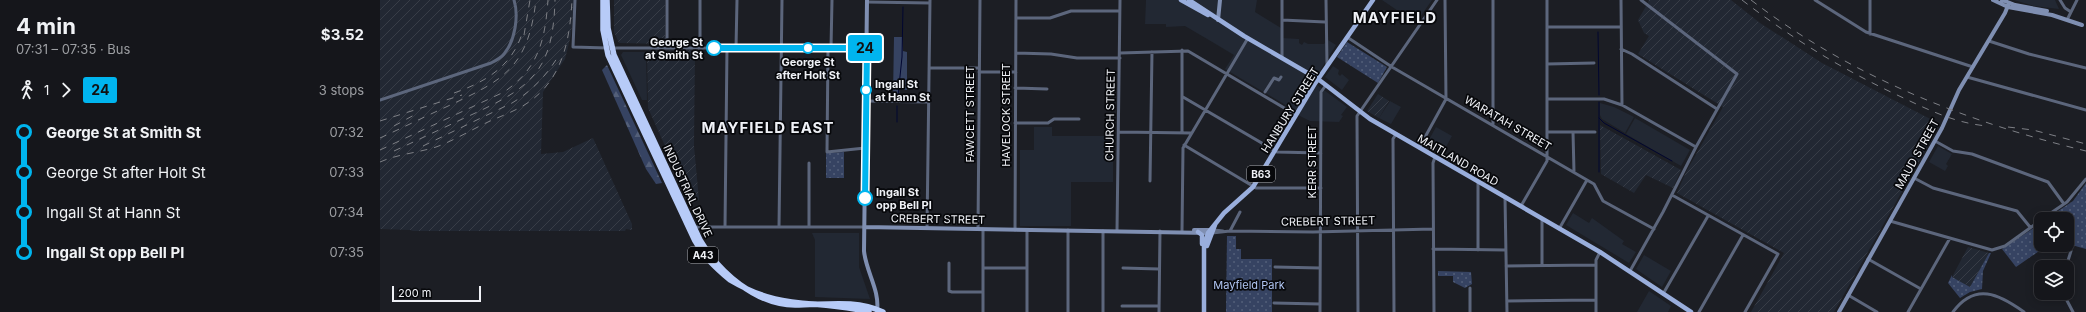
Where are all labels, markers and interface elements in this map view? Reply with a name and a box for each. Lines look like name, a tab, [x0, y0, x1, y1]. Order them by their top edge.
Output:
district label: MAYFIELD	[1353, 8, 1437, 27]
text: 4 min	[16, 13, 76, 39]
text: $3.52	[321, 25, 364, 44]
place label: George St at Smith St	[645, 35, 703, 62]
line badge: 24	[847, 35, 883, 61]
text: 24	[856, 39, 874, 56]
marker: George St at Smith St	[706, 40, 722, 56]
text: 07:31 – 07:35 · Bus	[16, 41, 130, 57]
marker: George St after Holt St	[802, 42, 814, 54]
place label: George St after Holt St	[776, 55, 840, 82]
street label: HAVELOCK STREET	[999, 63, 1013, 167]
street label: HANBURY STREET	[1258, 65, 1322, 155]
street label: FAWCETT STREET	[963, 66, 977, 162]
street label: CHURCH STREET	[1102, 69, 1118, 161]
place label: Ingall St at Hann St	[875, 77, 930, 104]
icon: walk	[16, 79, 38, 101]
icon: forward	[55, 79, 77, 101]
text: 24	[91, 81, 109, 98]
text: 1	[44, 82, 49, 98]
text: 3 stops	[319, 82, 364, 98]
marker: Ingall St at Hann St	[860, 84, 872, 96]
street label: WARATAH STREET	[1462, 92, 1554, 154]
street label: MAUD STREET	[1892, 116, 1942, 192]
district label: MAYFIELD EAST	[702, 118, 834, 137]
text: George St at Smith St	[46, 123, 201, 142]
text: 07:32	[329, 124, 364, 140]
street label: KERR STREET	[1305, 126, 1319, 198]
street label: MAITLAND ROAD	[1415, 131, 1501, 189]
street label: INDUSTRIAL DRIVE	[660, 142, 716, 240]
text: George St after Holt St	[46, 163, 206, 182]
text: 07:33	[329, 164, 364, 180]
road number: B63	[1247, 166, 1275, 182]
place label: Ingall St opp Bell Pl	[876, 185, 932, 212]
marker: Ingall St opp Bell Pl	[857, 190, 873, 206]
text: Ingall St at Hann St	[46, 203, 180, 222]
text: 07:34	[329, 204, 364, 220]
street label: CREBERT STREET	[891, 211, 985, 227]
map controls	[2034, 212, 2074, 300]
button: locate	[2034, 212, 2074, 252]
street label: CREBERT STREET	[1281, 213, 1375, 229]
text: Ingall St opp Bell Pl	[46, 243, 184, 262]
text: 07:35	[329, 244, 364, 260]
road number: A43	[688, 247, 718, 263]
button: layers	[2034, 260, 2074, 300]
park label: Mayfield Park	[1213, 278, 1285, 292]
scale bar	[392, 284, 481, 303]
text: 200 m	[398, 286, 431, 300]

